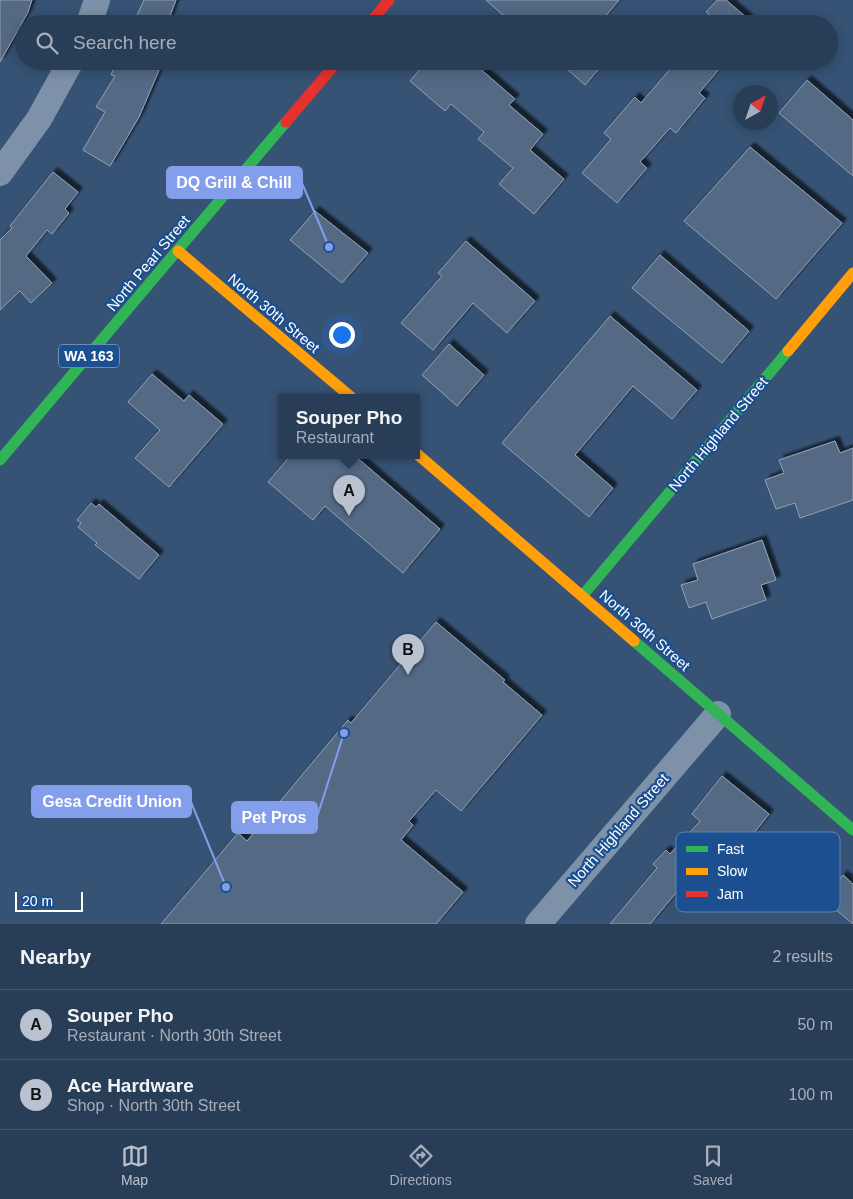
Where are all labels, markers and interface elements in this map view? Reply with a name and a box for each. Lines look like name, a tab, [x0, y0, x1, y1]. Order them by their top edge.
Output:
search box	[15, 15, 838, 70]
icon: search	[33, 29, 61, 57]
text: Search here	[73, 32, 177, 53]
north arrow	[733, 85, 778, 130]
callout: DQ Grill & Chill	[167, 167, 302, 198]
text: DQ Grill & Chill	[176, 174, 292, 191]
street label: North Pearl Street	[103, 211, 194, 314]
street label: North 30th Street	[225, 270, 324, 357]
your location	[329, 322, 355, 348]
road number: WA 163	[59, 344, 119, 368]
street label: North Highland Street	[665, 373, 771, 495]
popup	[278, 394, 420, 459]
text: Souper Pho	[296, 407, 402, 428]
text: Restaurant	[296, 429, 374, 446]
pin: A	[333, 475, 365, 516]
street label: North 30th Street	[596, 586, 694, 674]
pin: B	[392, 634, 424, 675]
street label: North Highland Street	[564, 769, 672, 890]
callout: Gesa Credit Union	[32, 786, 191, 817]
text: Gesa Credit Union	[42, 793, 182, 810]
callout: Pet Pros	[232, 802, 317, 833]
text: Pet Pros	[242, 809, 307, 826]
legend	[676, 832, 840, 912]
text: Fast	[717, 841, 744, 857]
text: Slow	[717, 863, 748, 879]
text: Jam	[717, 886, 743, 902]
scale bar	[15, 889, 82, 912]
text: 20 m	[22, 893, 53, 909]
text: Nearby	[20, 945, 91, 968]
text: 2 results	[773, 948, 833, 965]
text: Souper Pho	[67, 1005, 174, 1026]
text: A	[30, 1016, 42, 1033]
text: 50 m	[797, 1016, 833, 1033]
text: Restaurant · North 30th Street	[67, 1027, 281, 1044]
text: Ace Hardware	[67, 1075, 194, 1096]
text: B	[30, 1086, 42, 1103]
text: 100 m	[789, 1086, 833, 1103]
text: Shop · North 30th Street	[67, 1097, 240, 1114]
tab: Map	[121, 1142, 149, 1188]
tab: Directions	[390, 1142, 452, 1188]
tab: Saved	[693, 1142, 732, 1188]

